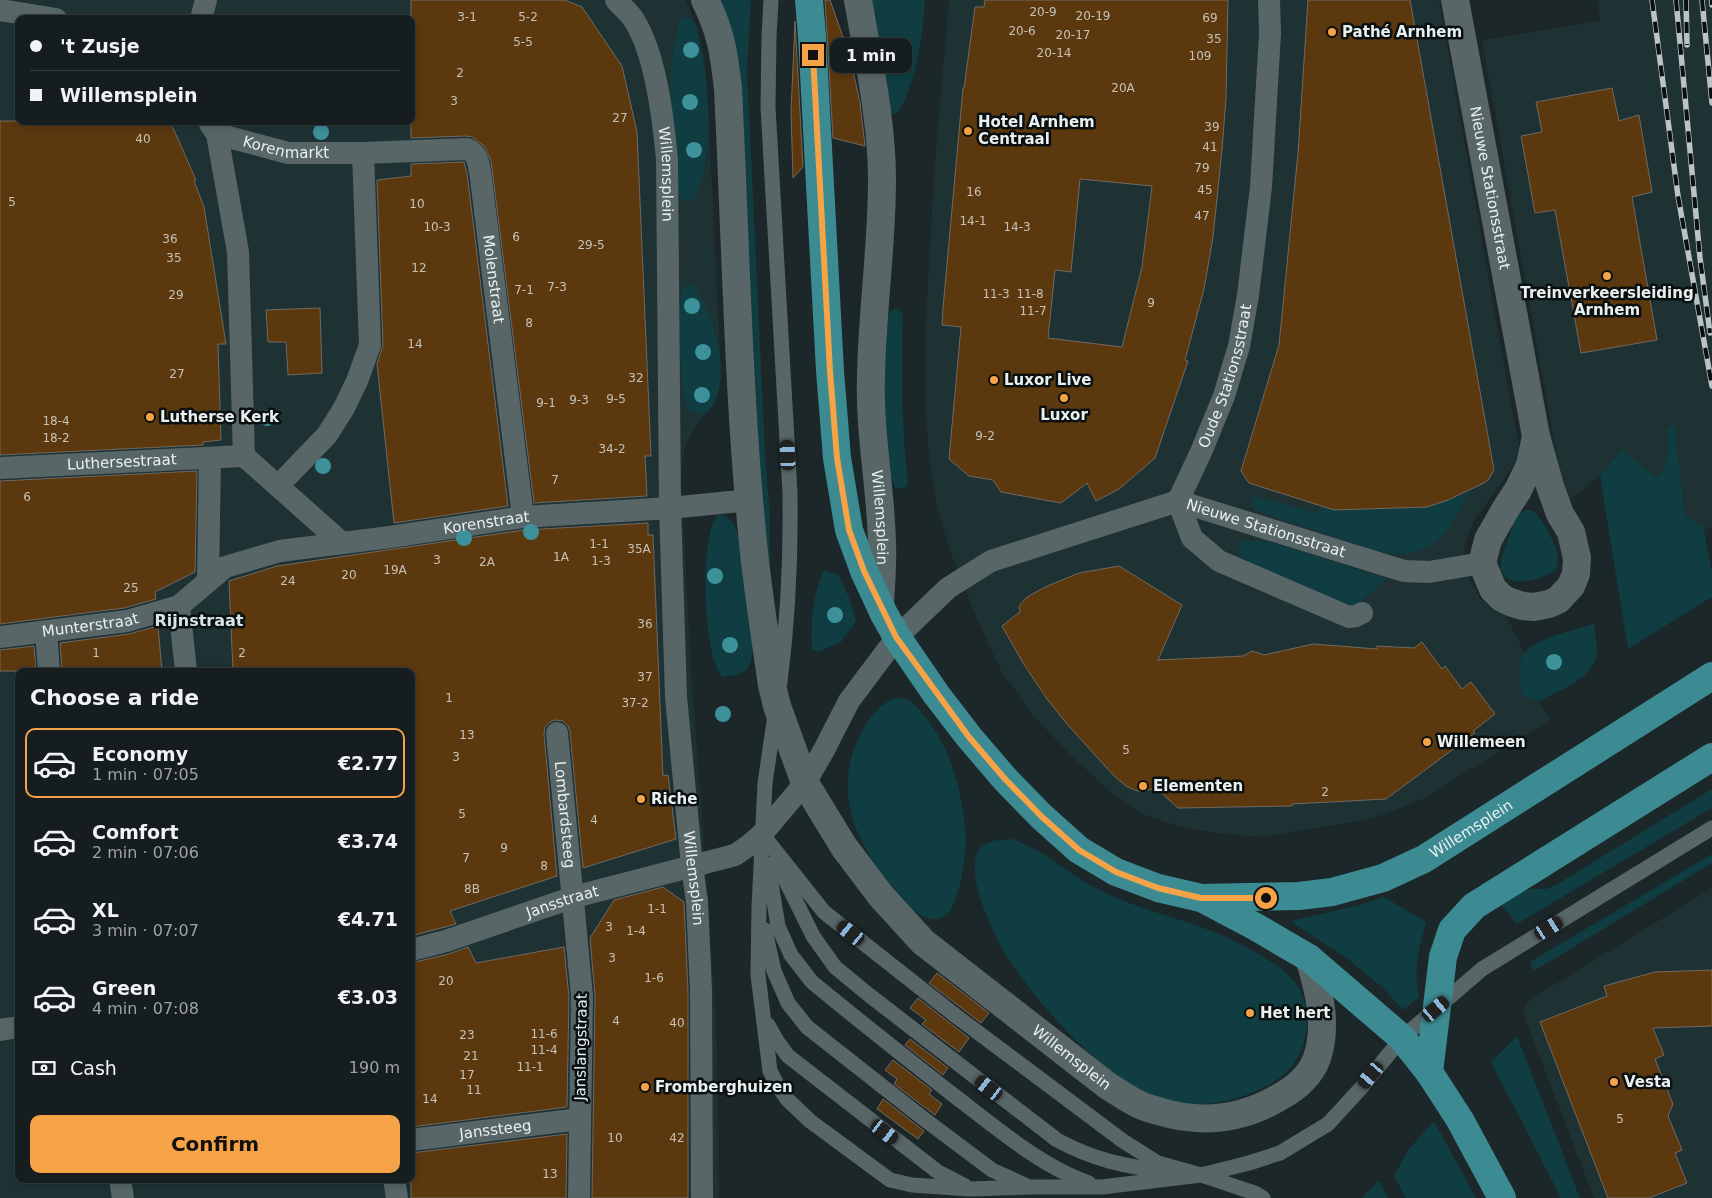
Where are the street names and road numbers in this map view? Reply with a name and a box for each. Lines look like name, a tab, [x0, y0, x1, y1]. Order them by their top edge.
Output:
street label: Nieuwe Stationsstraat	[1466, 105, 1514, 271]
street label: Willemsplein	[655, 126, 677, 222]
street label: Korenmarkt	[241, 132, 329, 162]
street label: Molenstraat	[479, 234, 508, 325]
street label: Oude Stationsstraat	[1195, 303, 1255, 451]
street label: Luthersestraat	[67, 450, 177, 474]
street label: Willemsplein	[867, 469, 891, 565]
street label: Nieuwe Stationsstraat	[1184, 495, 1348, 561]
street label: Korenstraat	[442, 508, 530, 538]
street label: Munterstraat	[41, 609, 141, 641]
street label: Lombardsteeg	[551, 760, 579, 869]
street label: Willemsplein	[1426, 796, 1516, 862]
street label: Willemsplein	[680, 830, 707, 926]
street label: Jansstraat	[523, 882, 601, 922]
street label: Janslangstraat	[571, 993, 591, 1102]
street label: Willemsplein	[1028, 1021, 1115, 1094]
street label: Janssteeg	[457, 1116, 533, 1143]

